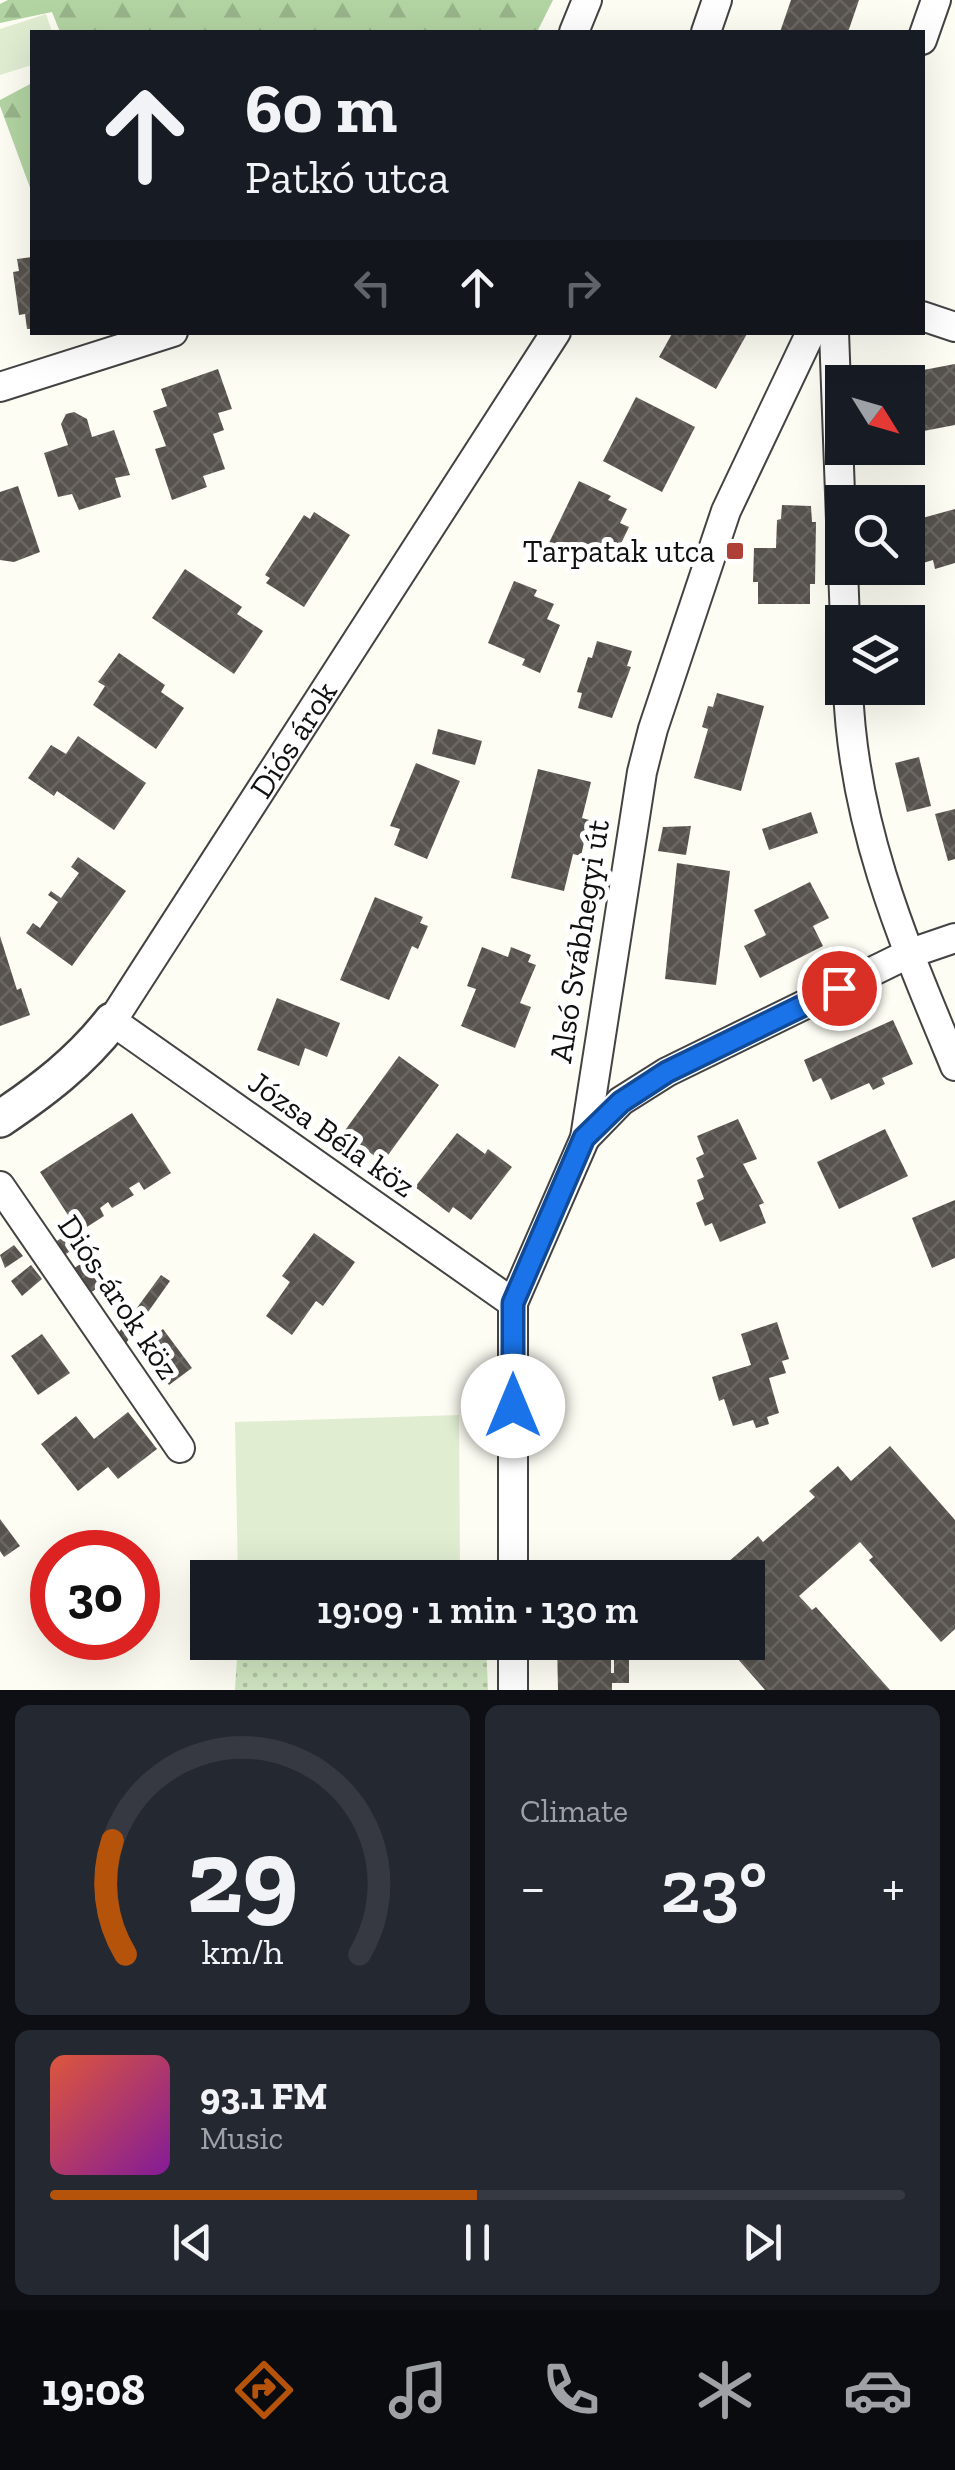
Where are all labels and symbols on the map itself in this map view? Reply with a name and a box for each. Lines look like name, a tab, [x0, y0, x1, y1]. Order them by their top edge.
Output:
north arrow	[825, 365, 925, 465]
place label: Tarpatak utca	[523, 532, 715, 570]
marker: Tarpatak utca	[724, 540, 746, 562]
street label: Diós árok	[242, 674, 345, 805]
street label: Alsó Svábhegyi út	[541, 817, 617, 1065]
pin	[797, 946, 882, 1031]
street label: Józsa Béla köz	[241, 1063, 423, 1205]
street label: Diós-árok köz	[50, 1208, 188, 1386]
position arrow	[461, 1354, 565, 1458]
speed limit sign: 30	[30, 1530, 160, 1660]

